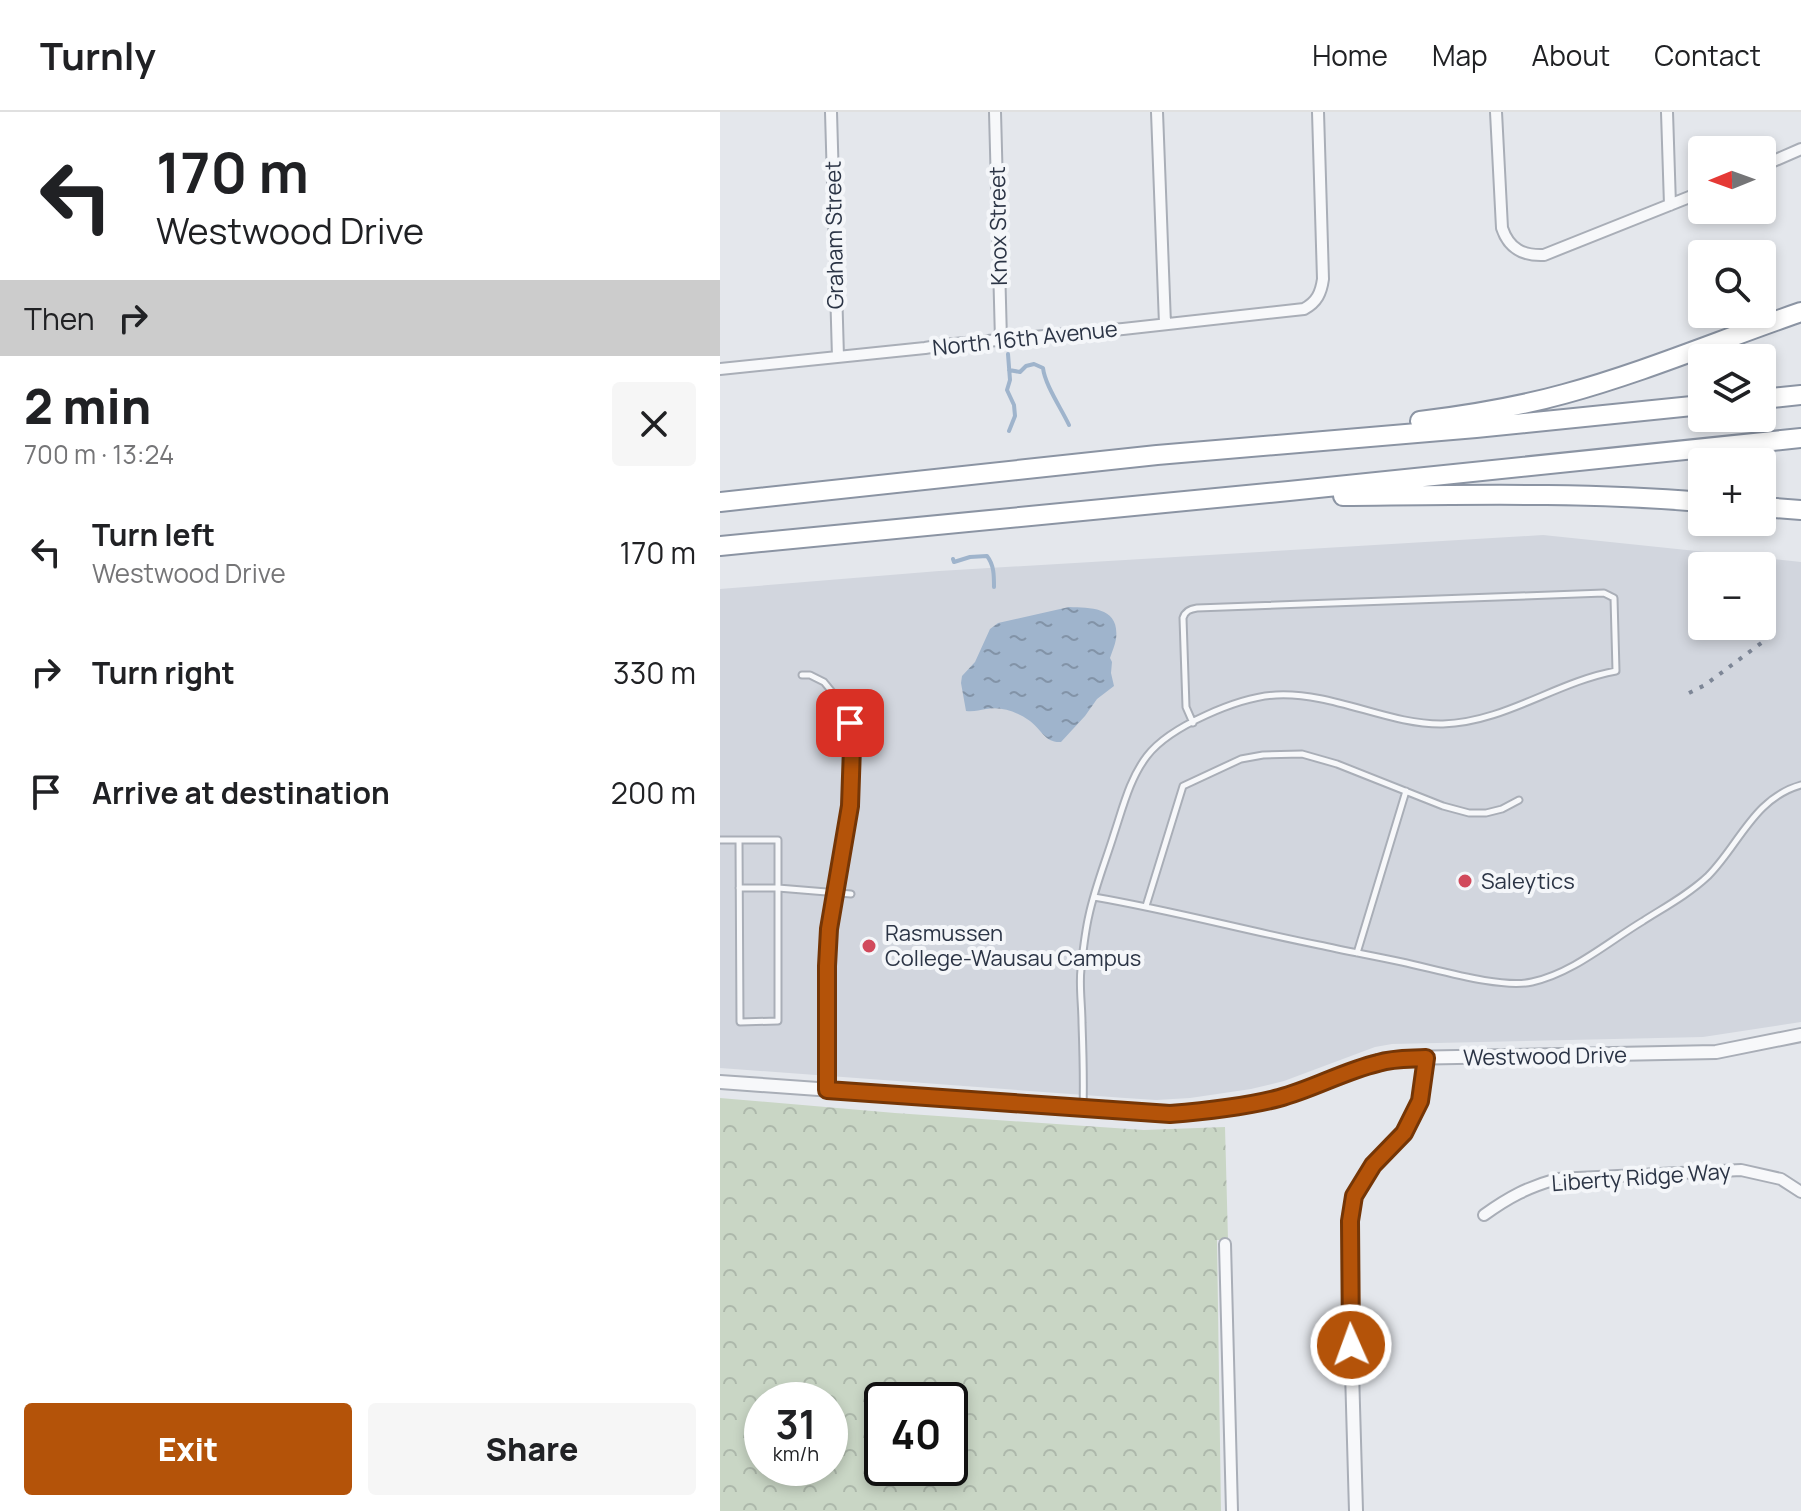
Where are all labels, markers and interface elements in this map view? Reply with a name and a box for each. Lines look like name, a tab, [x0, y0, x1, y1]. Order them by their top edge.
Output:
text: Turnly	[40, 29, 156, 81]
text: Home	[1312, 36, 1388, 74]
text: Map	[1432, 36, 1488, 74]
text: About	[1532, 36, 1610, 74]
text: Contact	[1654, 36, 1761, 74]
text: 170 m	[156, 133, 309, 210]
north arrow	[1688, 136, 1776, 224]
map controls	[1688, 136, 1776, 640]
icon: left	[24, 144, 128, 248]
street label: Graham Street	[818, 160, 850, 309]
street label: Knox Street	[982, 166, 1014, 286]
text: Westwood Drive	[156, 206, 424, 255]
button: search	[1688, 240, 1776, 328]
icon: right	[111, 296, 155, 340]
text: Then	[24, 298, 95, 339]
street label: North 16th Avenue	[931, 313, 1119, 363]
button: layers	[1688, 344, 1776, 432]
text: 2 min	[24, 373, 151, 438]
button: close	[612, 382, 696, 466]
text: 700 m · 13:24	[24, 436, 174, 472]
button: +	[1688, 448, 1776, 536]
text: Turn left	[92, 514, 215, 555]
icon: left	[24, 530, 68, 574]
text: 170 m	[619, 532, 696, 573]
button: −	[1688, 552, 1776, 640]
text: Westwood Drive	[92, 555, 286, 591]
icon: right	[24, 650, 68, 694]
text: Turn right	[92, 652, 235, 693]
text: 330 m	[613, 652, 696, 693]
pin	[816, 689, 884, 757]
icon: arrive	[828, 701, 872, 745]
icon: arrive	[24, 770, 68, 814]
text: Arrive at destination	[92, 772, 390, 813]
text: 200 m	[611, 772, 696, 813]
place label: Saleytics	[1481, 866, 1575, 896]
marker: Saleytics	[1456, 872, 1474, 890]
place label: Rasmussen College-Wausau Campus	[885, 918, 1141, 973]
marker: Rasmussen College-Wausau Campus	[860, 937, 878, 955]
street label: Westwood Drive	[1463, 1040, 1627, 1072]
street label: Liberty Ridge Way	[1550, 1156, 1732, 1198]
position arrow	[1309, 1303, 1393, 1387]
speed limit sign: 40	[864, 1382, 968, 1486]
text: 31	[776, 1396, 816, 1451]
button: Exit	[24, 1403, 352, 1495]
button: Share	[368, 1403, 696, 1495]
text: km/h	[773, 1440, 819, 1467]

